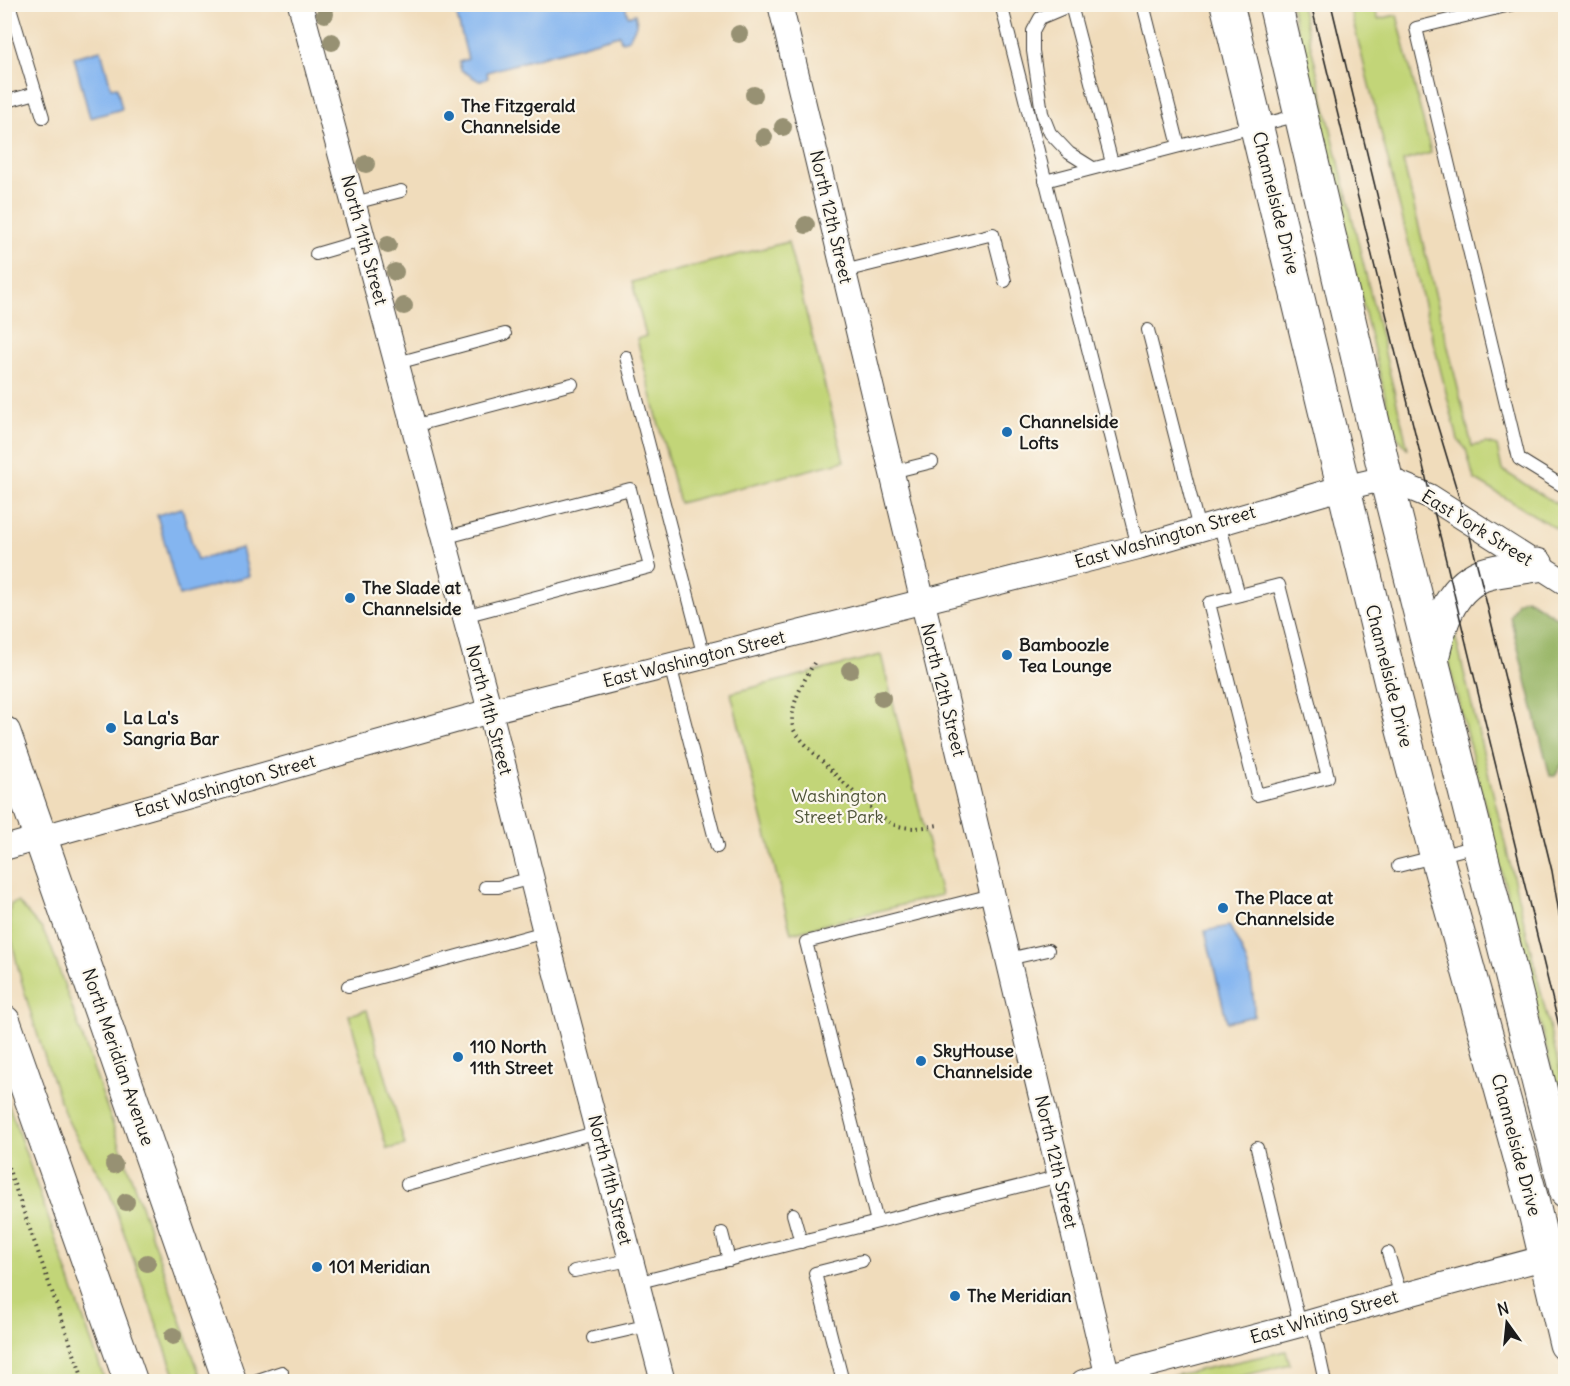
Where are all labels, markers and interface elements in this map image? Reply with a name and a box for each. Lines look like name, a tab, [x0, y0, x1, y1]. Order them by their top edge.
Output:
place label: The Fitzgerald Channelside	[461, 94, 576, 138]
marker: The Fitzgerald Channelside	[442, 109, 456, 123]
street label: Channelside Drive	[1248, 129, 1305, 277]
street label: North 12th Street	[805, 148, 858, 286]
street label: North 11th Street	[336, 172, 393, 307]
place label: Channelside Lofts	[1019, 410, 1119, 454]
marker: Channelside Lofts	[1000, 425, 1014, 439]
street label: East York Street	[1417, 484, 1537, 571]
street label: East Washington Street	[1072, 500, 1258, 573]
place label: The Slade at Channelside	[362, 576, 462, 620]
marker: The Slade at Channelside	[343, 591, 357, 605]
street label: Channelside Drive	[1361, 602, 1418, 750]
street label: North 12th Street	[916, 621, 971, 759]
street label: East Washington Street	[600, 625, 787, 692]
place label: Bamboozle Tea Lounge	[1019, 633, 1112, 677]
street label: North 11th Street	[461, 642, 518, 777]
marker: Bamboozle Tea Lounge	[1000, 648, 1014, 662]
place label: La La's Sangria Bar	[123, 706, 220, 750]
marker: La La's Sangria Bar	[104, 721, 118, 735]
street label: East Washington Street	[132, 749, 318, 822]
park label: Washington Street Park	[791, 784, 887, 828]
place label: The Place at Channelside	[1235, 886, 1335, 930]
marker: The Place at Channelside	[1216, 901, 1230, 915]
street label: North Meridian Avenue	[77, 965, 160, 1148]
place label: 110 North 11th Street	[470, 1035, 554, 1079]
place label: SkyHouse Channelside	[933, 1039, 1033, 1083]
marker: 110 North 11th Street	[451, 1050, 465, 1064]
marker: SkyHouse Channelside	[914, 1054, 928, 1068]
street label: Channelside Drive	[1486, 1071, 1547, 1219]
street label: North 12th Street	[1030, 1093, 1083, 1231]
street label: North 11th Street	[583, 1112, 638, 1247]
place label: 101 Meridian	[329, 1255, 431, 1278]
marker: 101 Meridian	[310, 1260, 324, 1274]
place label: The Meridian	[967, 1284, 1072, 1307]
street label: East Whiting Street	[1247, 1284, 1400, 1349]
marker: The Meridian	[948, 1289, 962, 1303]
north arrow	[1477, 1293, 1537, 1353]
text: N	[1495, 1297, 1511, 1320]

